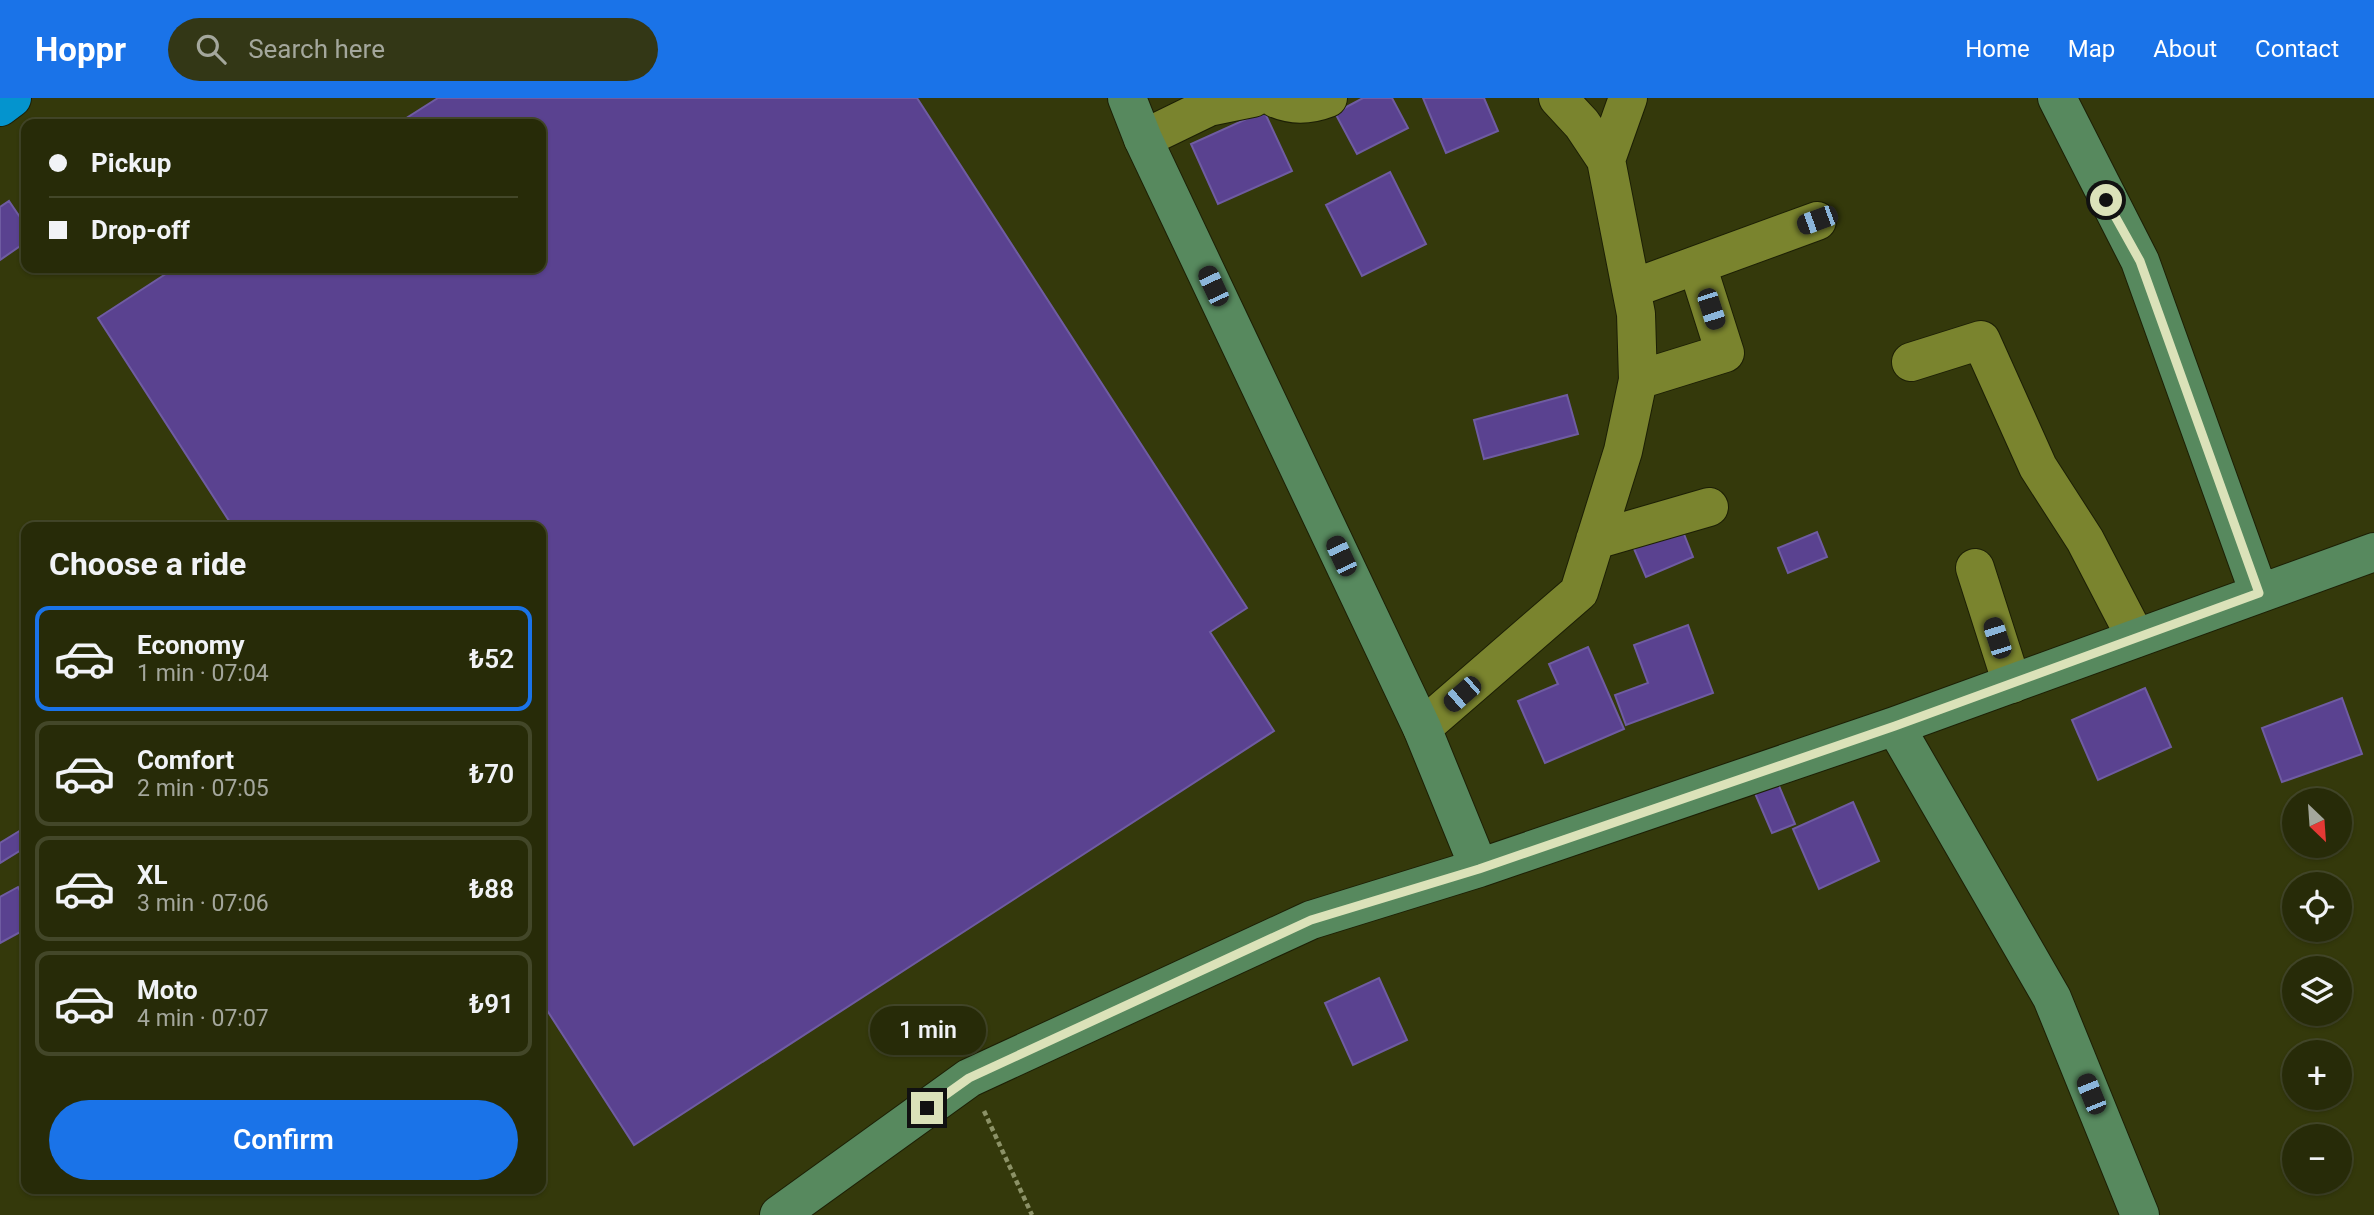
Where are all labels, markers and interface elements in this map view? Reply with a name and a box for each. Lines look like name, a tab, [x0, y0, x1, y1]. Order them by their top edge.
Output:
search box	[168, 18, 658, 81]
text: Hoppr	[35, 30, 126, 69]
icon: search	[192, 30, 230, 68]
text: Search here	[248, 34, 385, 64]
text: Home	[1965, 35, 2030, 63]
text: Map	[2068, 35, 2115, 63]
text: About	[2153, 35, 2217, 63]
text: Contact	[2255, 35, 2339, 63]
text: Pickup	[91, 148, 171, 178]
route start	[2090, 184, 2122, 216]
car	[1794, 203, 1841, 237]
text: Drop-off	[91, 215, 190, 245]
car	[1195, 263, 1232, 309]
car	[1695, 286, 1728, 332]
car	[1323, 533, 1360, 579]
text: Choose a ride	[49, 545, 246, 583]
car	[1981, 615, 2014, 661]
icon: car	[53, 627, 116, 690]
text: Economy	[137, 630, 244, 660]
text: ₺52	[469, 644, 514, 674]
text: 1 min · 07:04	[137, 660, 269, 687]
car	[1440, 672, 1485, 716]
icon: car	[53, 742, 116, 805]
text: Comfort	[137, 745, 234, 775]
text: ₺70	[469, 759, 514, 789]
text: 2 min · 07:05	[137, 775, 269, 802]
north arrow	[2282, 788, 2352, 858]
map controls	[2282, 788, 2352, 1194]
icon: car	[53, 857, 116, 920]
text: XL	[137, 860, 168, 890]
button: locate	[2282, 872, 2352, 942]
text: ₺88	[469, 874, 514, 904]
text: 3 min · 07:06	[137, 890, 269, 917]
button: layers	[2282, 956, 2352, 1026]
icon: car	[53, 972, 116, 1035]
text: Moto	[137, 975, 198, 1005]
text: ₺91	[469, 989, 514, 1019]
text: 4 min · 07:07	[137, 1005, 269, 1032]
callout: 1 min	[869, 1006, 985, 1056]
text: 1 min	[899, 1017, 957, 1044]
button: +	[2282, 1040, 2352, 1110]
car	[2074, 1071, 2109, 1117]
route end	[911, 1092, 943, 1124]
button: Confirm	[49, 1100, 518, 1180]
button: −	[2282, 1124, 2352, 1194]

